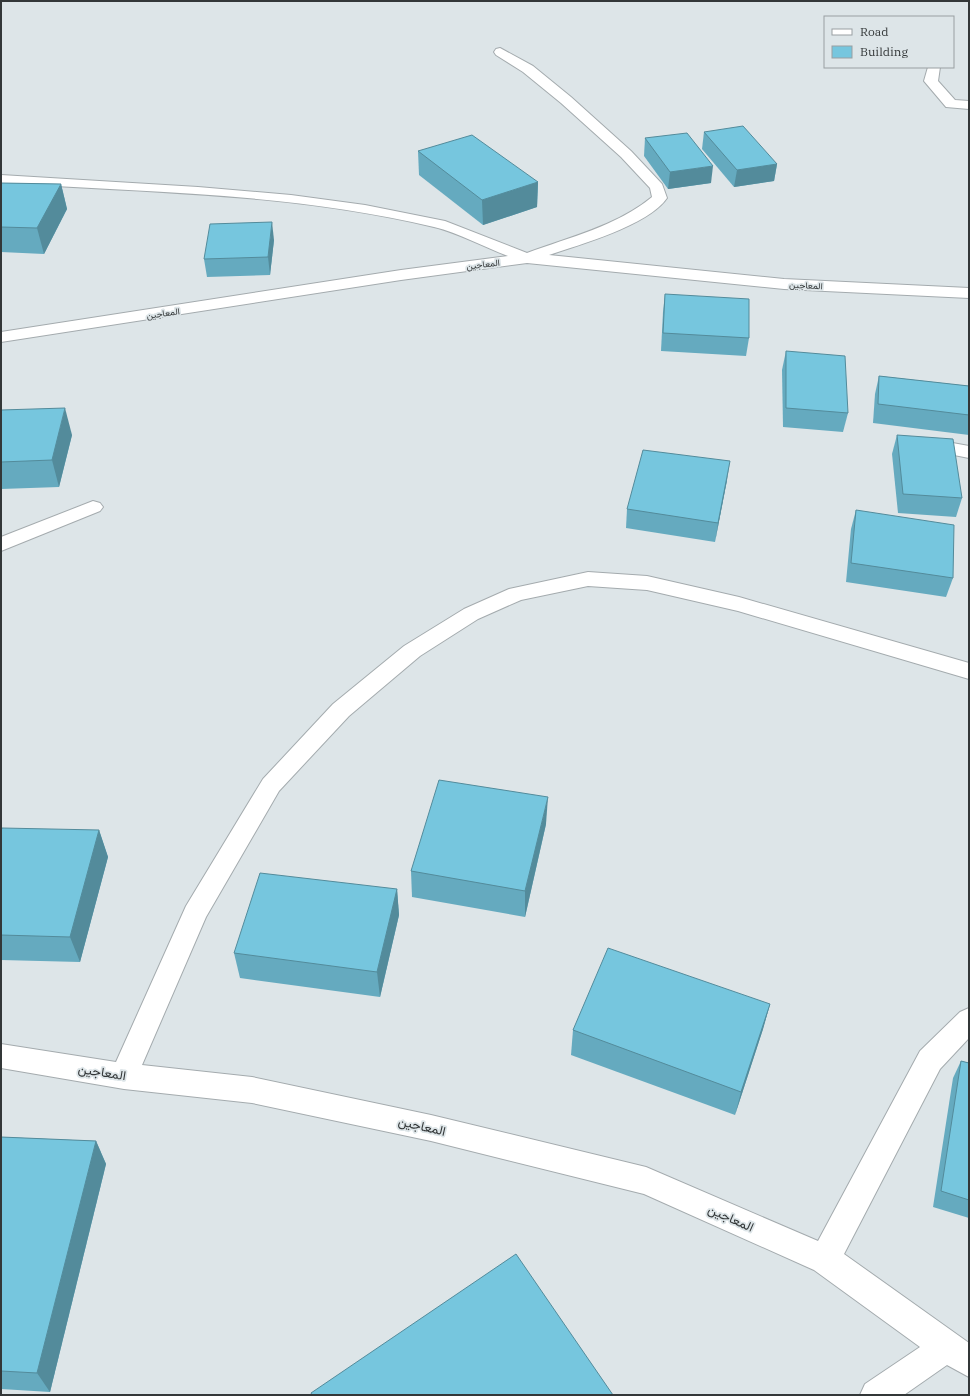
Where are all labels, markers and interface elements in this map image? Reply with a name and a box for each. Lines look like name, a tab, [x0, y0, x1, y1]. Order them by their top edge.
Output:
legend	[824, 16, 954, 68]
text: Road	[860, 24, 889, 39]
text: Building	[860, 44, 908, 59]
street label: المعاجين	[466, 257, 500, 271]
street label: المعاجين	[789, 279, 823, 291]
street label: المعاجين	[146, 305, 180, 321]
street label: المعاجين	[77, 1060, 127, 1084]
street label: المعاجين	[397, 1112, 447, 1140]
street label: المعاجين	[705, 1200, 757, 1236]

